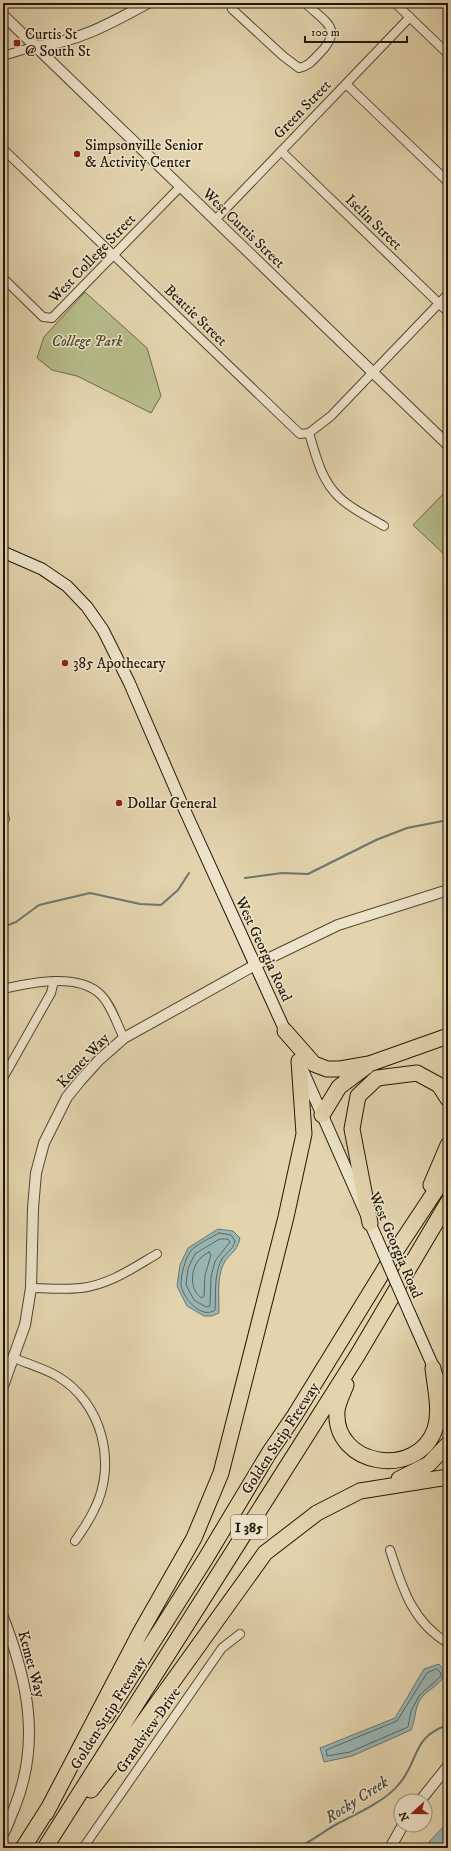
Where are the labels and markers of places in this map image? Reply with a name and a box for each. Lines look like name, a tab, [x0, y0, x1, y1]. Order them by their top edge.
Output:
place label: Curtis St @ South St	[25, 25, 91, 61]
marker: Curtis St @ South St	[12, 38, 22, 48]
place label: Simpsonville Senior & Activity Center	[85, 136, 203, 172]
marker: Simpsonville Senior & Activity Center	[72, 149, 82, 159]
place label: 385 Apothecary	[73, 654, 166, 673]
marker: 385 Apothecary	[60, 658, 70, 668]
place label: Dollar General	[127, 794, 217, 813]
marker: Dollar General	[114, 798, 124, 808]

